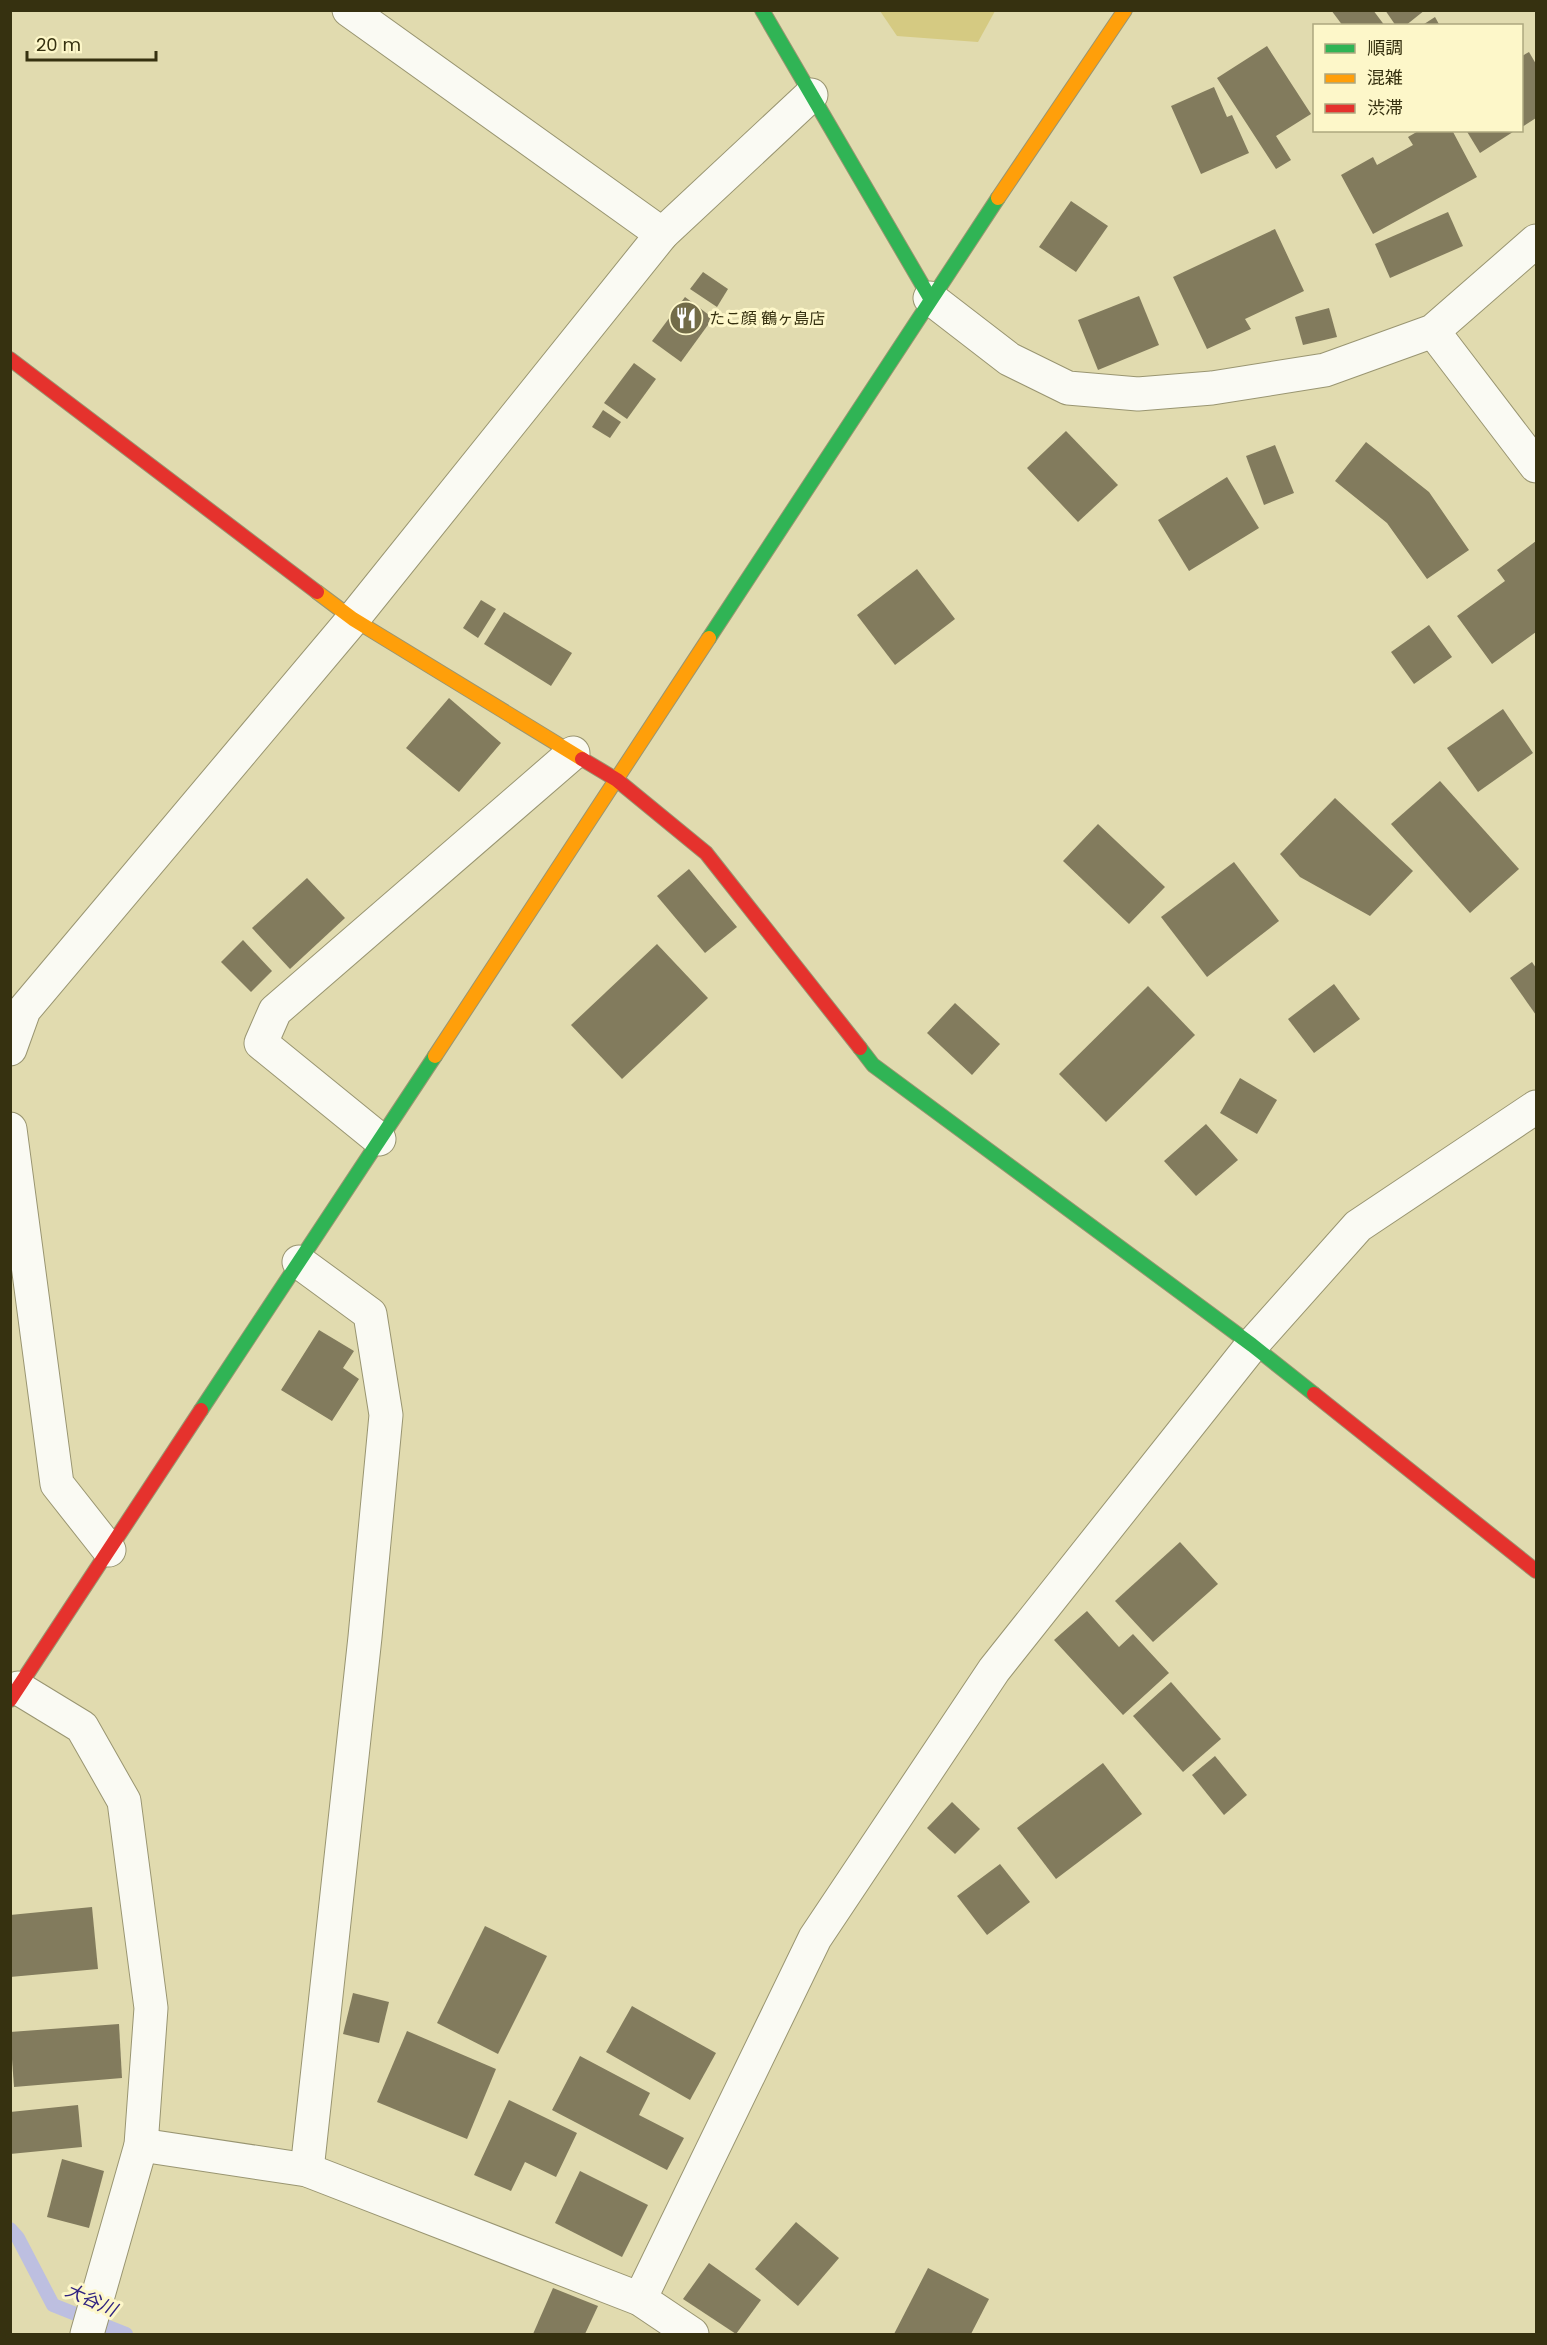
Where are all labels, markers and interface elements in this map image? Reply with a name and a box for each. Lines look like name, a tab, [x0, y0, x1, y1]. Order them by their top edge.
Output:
scale bar	[27, 24, 156, 62]
legend	[1313, 24, 1523, 132]
text: 20 m	[36, 32, 81, 57]
text: 順調	[1367, 35, 1403, 60]
text: 混雑	[1367, 65, 1403, 90]
text: 渋滞	[1367, 95, 1403, 120]
restaurant icon: たこ顔 鶴ヶ島店	[668, 300, 704, 336]
place label: たこ顔 鶴ヶ島店	[709, 307, 825, 330]
water label: 大谷川	[61, 2277, 123, 2323]

